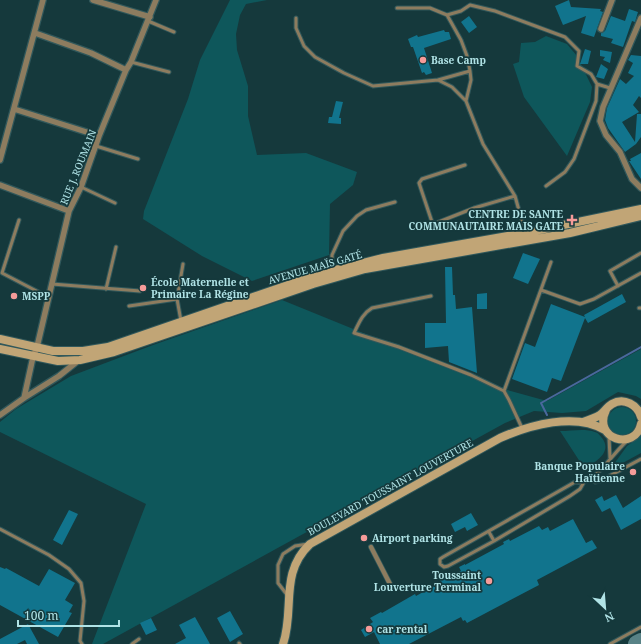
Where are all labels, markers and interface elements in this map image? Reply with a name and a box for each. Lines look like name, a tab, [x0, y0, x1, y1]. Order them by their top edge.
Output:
place label: Base Camp	[431, 53, 486, 67]
marker: Base Camp	[418, 55, 428, 65]
street label: RUE J. ROUMAIN	[57, 127, 100, 207]
place label: CENTRE DE SANTE COMMUNAUTAIRE MAIS GATE	[408, 207, 563, 233]
marker: CENTRE DE SANTE COMMUNAUTAIRE MAIS GATE	[566, 214, 578, 226]
street label: AVENUE MAÏS GATÉ	[266, 247, 364, 287]
place label: École Maternelle et Primaire La Régine	[151, 275, 249, 301]
marker: École Maternelle et Primaire La Régine	[138, 283, 148, 293]
place label: MSPP	[22, 289, 51, 303]
marker: MSPP	[9, 291, 19, 301]
street label: BOULEVARD TOUSSAINT LOUVERTURE	[305, 435, 475, 539]
place label: Banque Populaire Haïtienne	[535, 459, 625, 485]
marker: Banque Populaire Haïtienne	[628, 467, 638, 477]
place label: Airport parking	[372, 531, 453, 545]
marker: Airport parking	[359, 533, 369, 543]
place label: Toussaint Louverture Terminal	[374, 568, 481, 594]
marker: Toussaint Louverture Terminal	[484, 576, 494, 586]
north arrow	[585, 588, 625, 628]
scale bar	[18, 602, 119, 628]
text: 100 m	[24, 607, 59, 624]
text: N	[602, 609, 617, 626]
place label: car rental	[377, 622, 428, 636]
marker: car rental	[364, 624, 374, 634]

